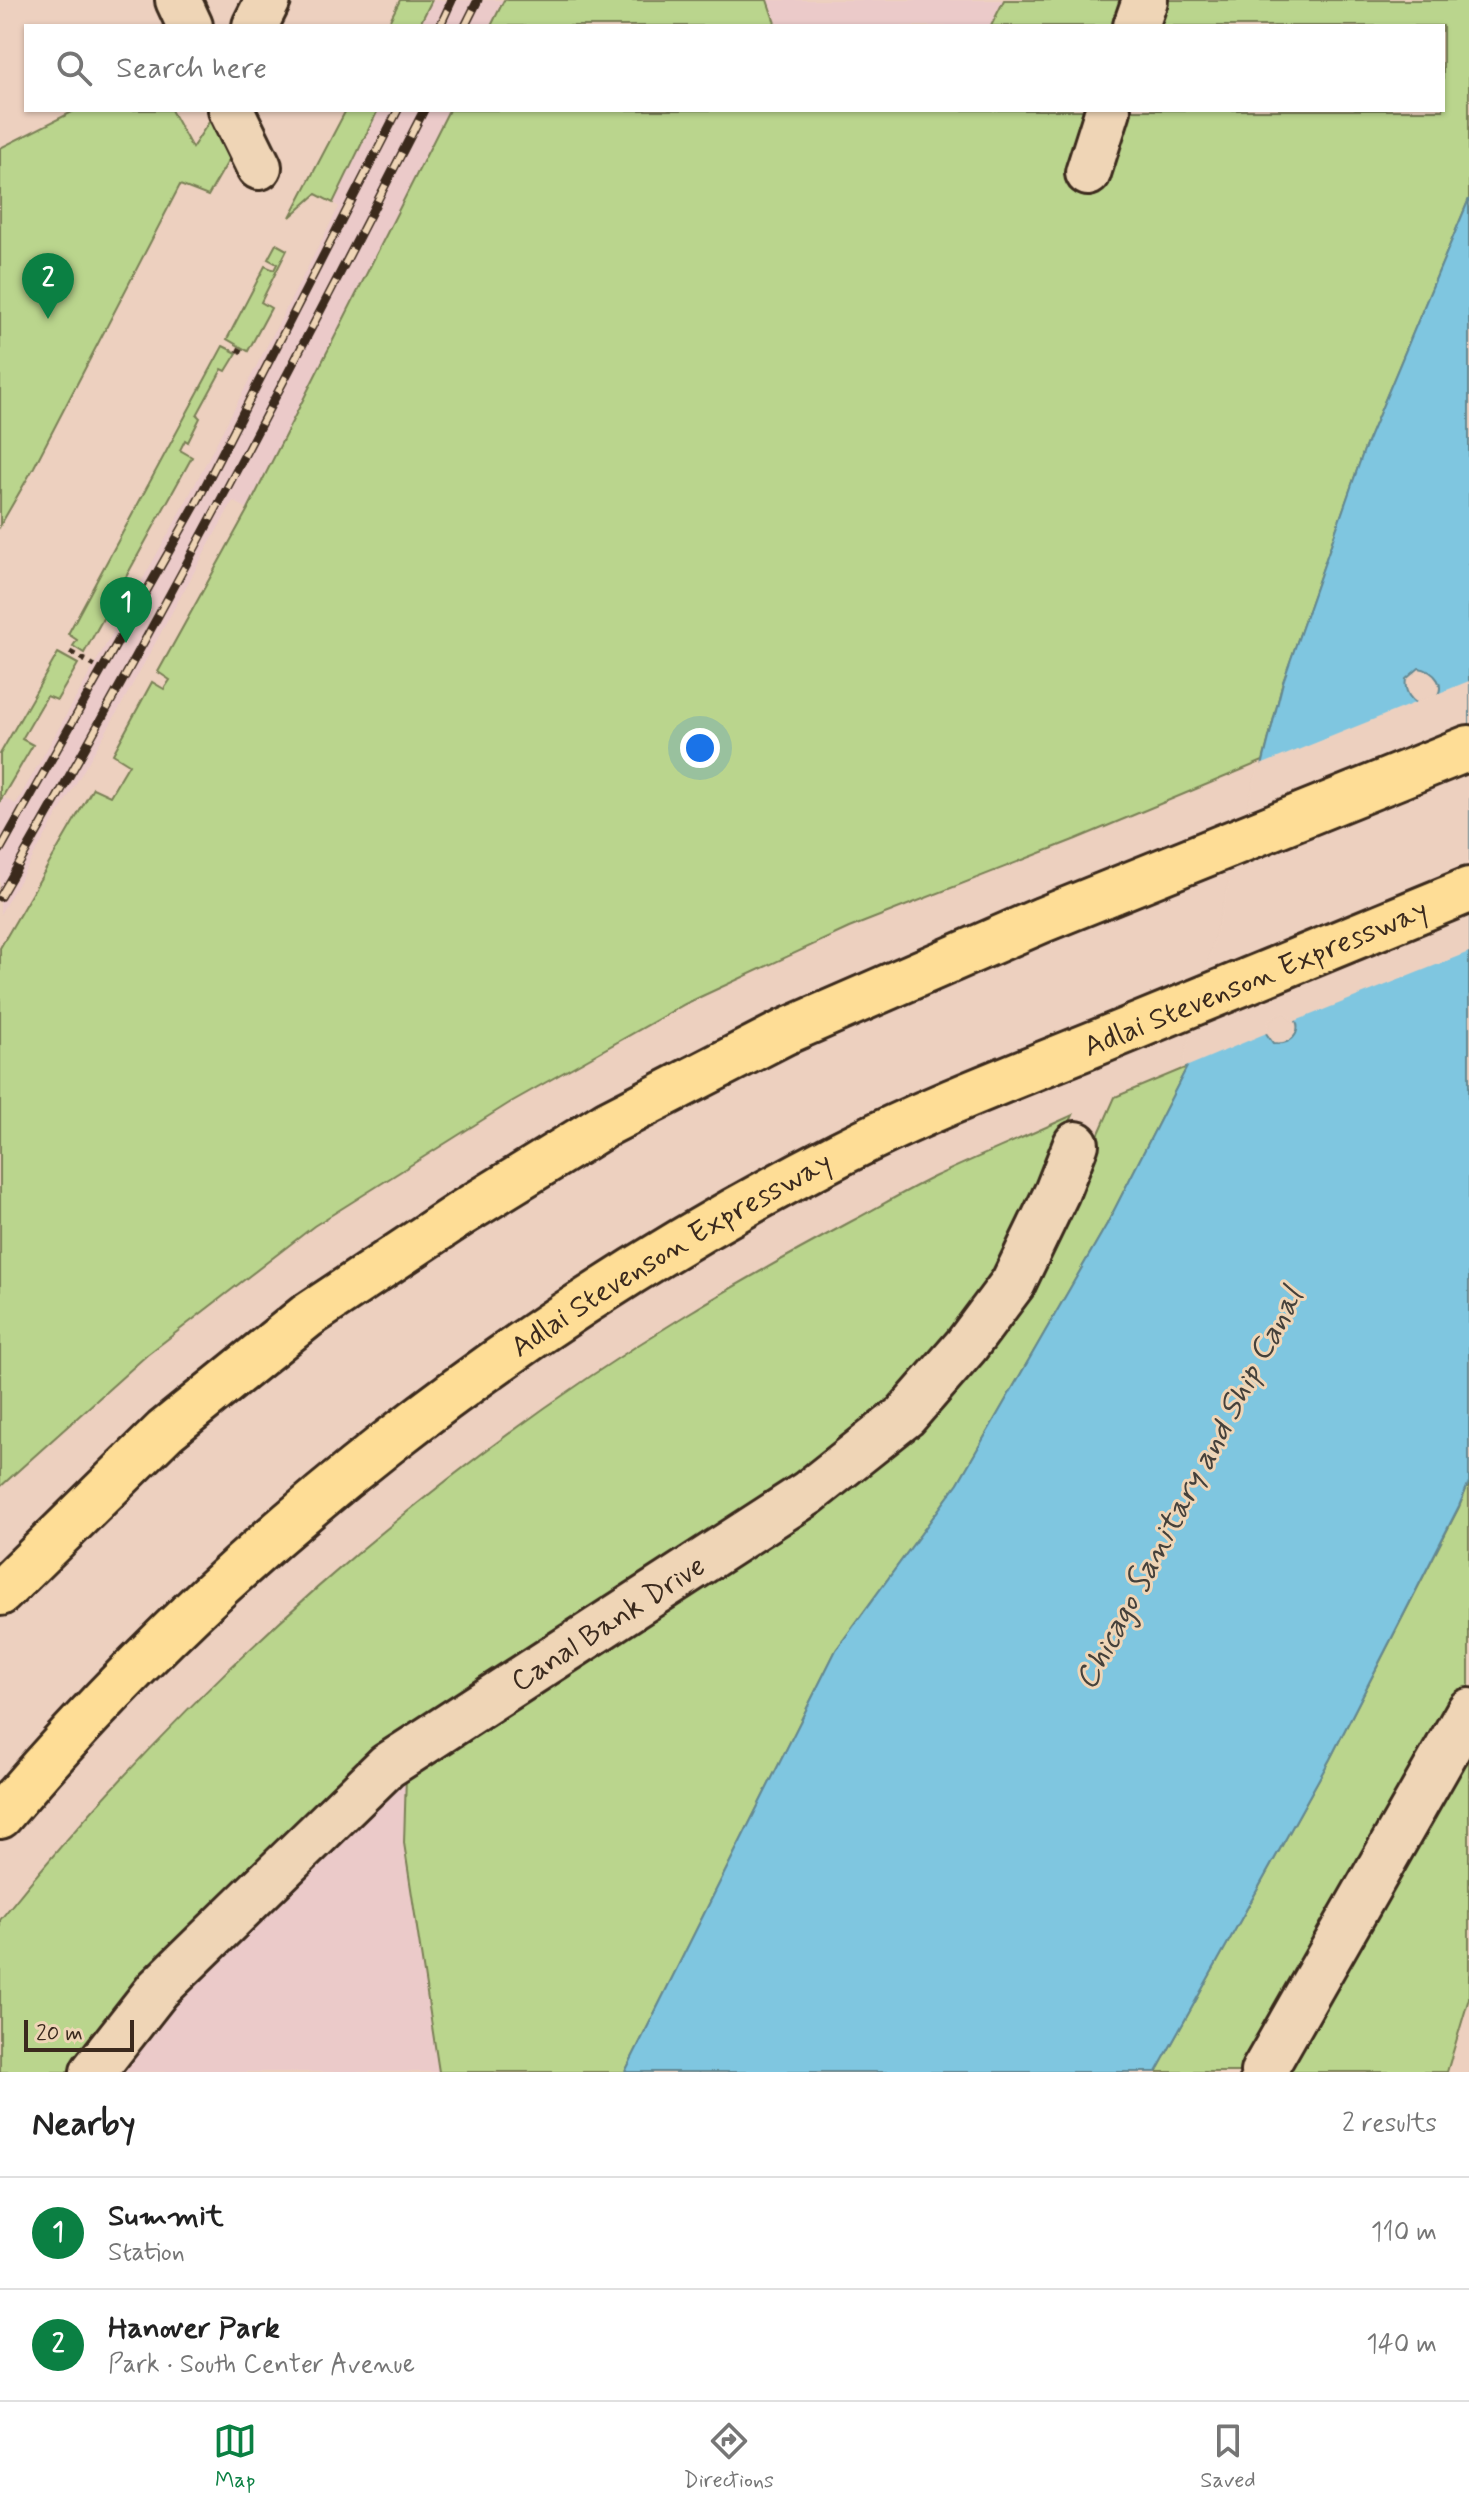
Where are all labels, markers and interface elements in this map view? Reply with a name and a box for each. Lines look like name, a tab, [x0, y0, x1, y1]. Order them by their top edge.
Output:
search box	[24, 24, 1445, 112]
icon: search	[52, 46, 96, 90]
text: Search here	[116, 49, 267, 88]
pin: 2	[22, 253, 74, 319]
pin: 1	[100, 577, 152, 643]
your location	[680, 728, 720, 768]
street label: Adlai Stevenson Expressway	[1078, 891, 1434, 1067]
street label: Adlai Stevenson Expressway	[503, 1143, 839, 1367]
water label: Chicago Sanitary and Ship Canal	[1066, 1278, 1315, 1697]
street label: Canal Bank Drive	[504, 1547, 713, 1702]
scale bar	[24, 2016, 134, 2052]
text: 20 m	[36, 2020, 83, 2048]
text: Nearby	[32, 2102, 136, 2147]
text: 2 results	[1342, 2107, 1437, 2141]
text: Summit	[108, 2197, 224, 2236]
text: 1	[52, 2216, 64, 2250]
text: 110 m	[1371, 2216, 1437, 2250]
text: Station	[108, 2236, 185, 2270]
text: Hanover Park	[108, 2309, 280, 2348]
text: 2	[52, 2328, 64, 2362]
text: 140 m	[1366, 2328, 1437, 2362]
text: Park · South Center Avenue	[108, 2348, 415, 2382]
tab: Map	[213, 2419, 257, 2495]
tab: Directions	[683, 2419, 774, 2495]
tab: Saved	[1200, 2419, 1256, 2495]

